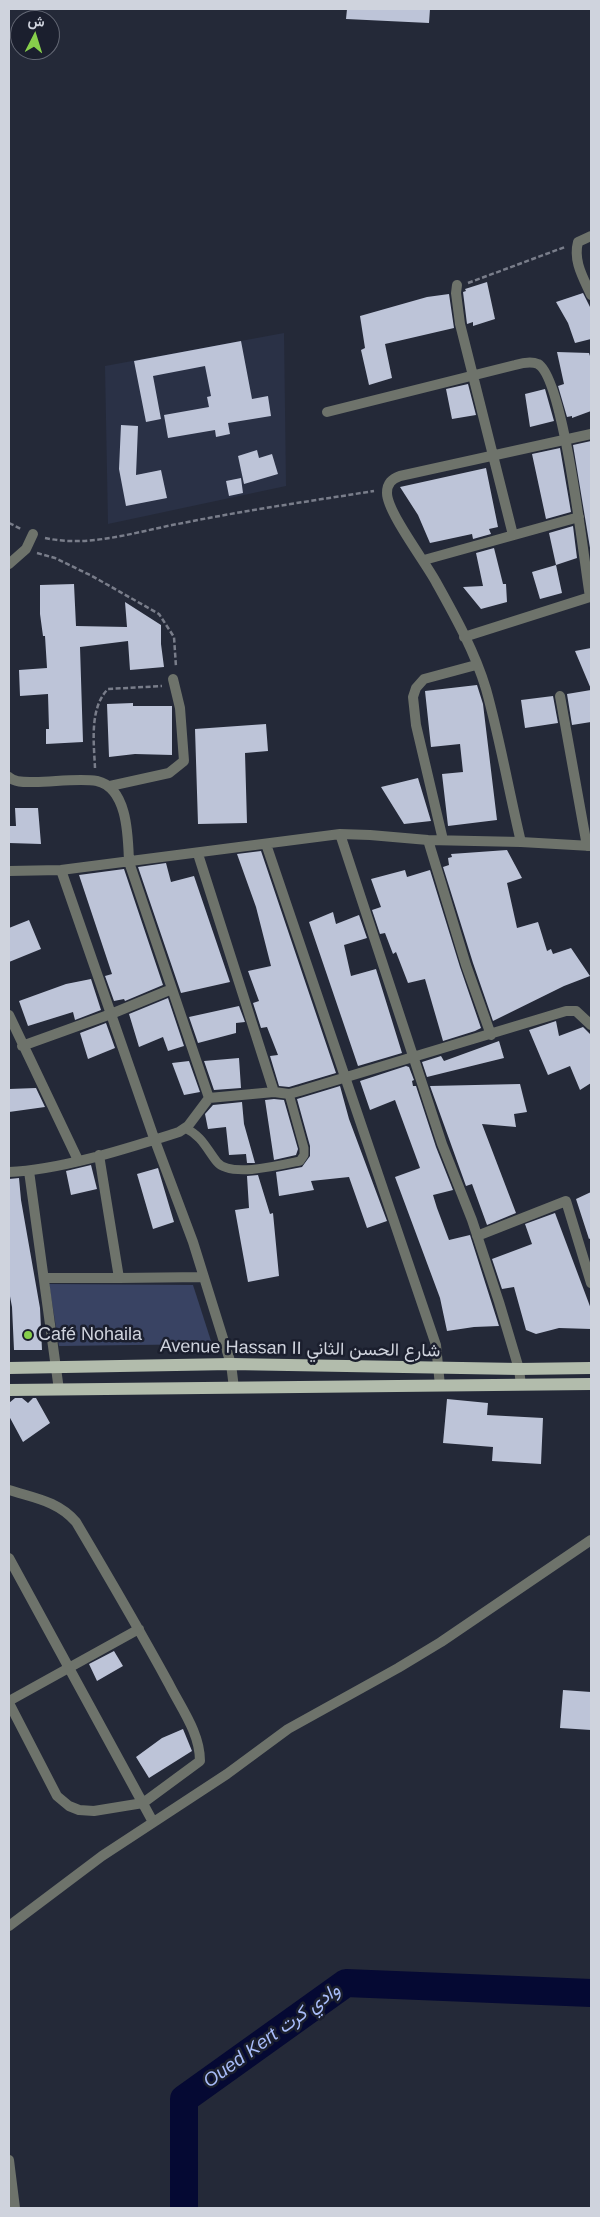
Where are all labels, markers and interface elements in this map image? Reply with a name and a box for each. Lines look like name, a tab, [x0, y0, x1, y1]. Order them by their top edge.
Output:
north arrow	[10, 10, 60, 60]
text: ش	[27, 12, 45, 30]
place label: Café Nohaila	[38, 1324, 142, 1346]
marker: Café Nohaila	[22, 1329, 34, 1341]
street label: Avenue Hassan II شارع الحسن الثاني	[160, 1336, 440, 1362]
water label: Oued Kert وادي كرت	[199, 1979, 345, 2093]

